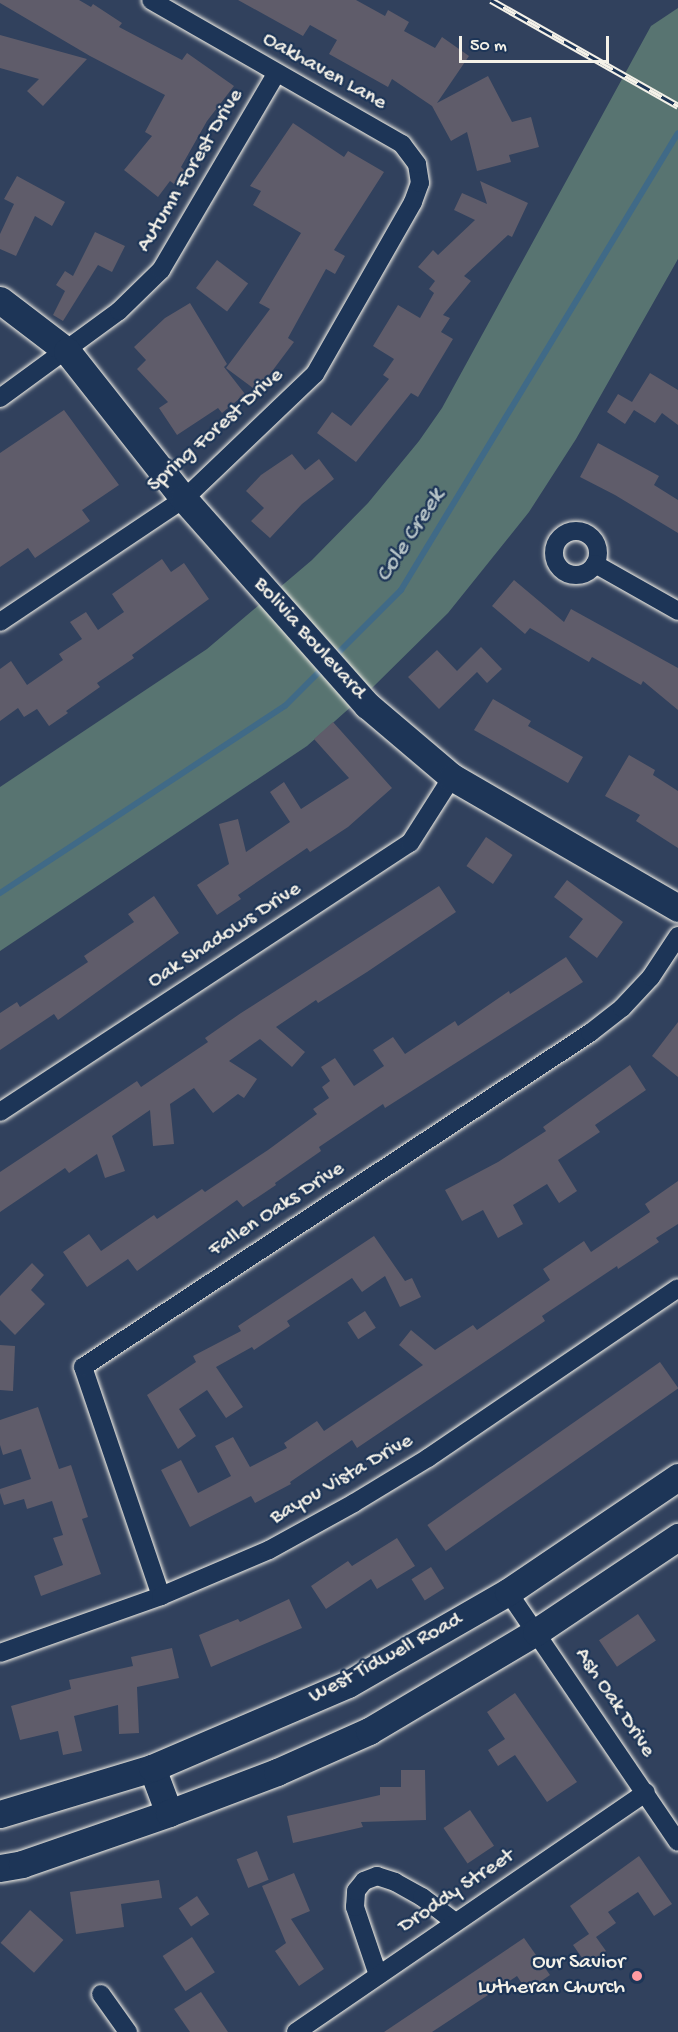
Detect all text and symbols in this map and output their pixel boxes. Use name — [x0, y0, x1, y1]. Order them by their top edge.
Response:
scale bar — [462, 24, 612, 62]
street label: Oakhaven Lane — [257, 27, 391, 117]
text: 50 m — [470, 36, 507, 57]
street label: Autumn Forest Drive — [132, 85, 250, 257]
street label: Spring Forest Drive — [143, 363, 289, 499]
water label: Cole Creek — [370, 484, 452, 588]
street label: Bolivia Boulevard — [247, 572, 371, 706]
street label: Oak Shadows Drive — [143, 877, 307, 995]
street label: Fallen Oaks Drive — [204, 1156, 350, 1264]
street label: Bayou Vista Drive — [266, 1428, 418, 1532]
street label: West Tidwell Road — [305, 1607, 467, 1711]
street label: Ash Oak Drive — [568, 1643, 660, 1763]
street label: Droddy Street — [394, 1844, 520, 1940]
place label: Our Savior Lutheran Church — [478, 1950, 625, 2002]
marker: Our Savior Lutheran Church — [630, 1969, 644, 1983]

